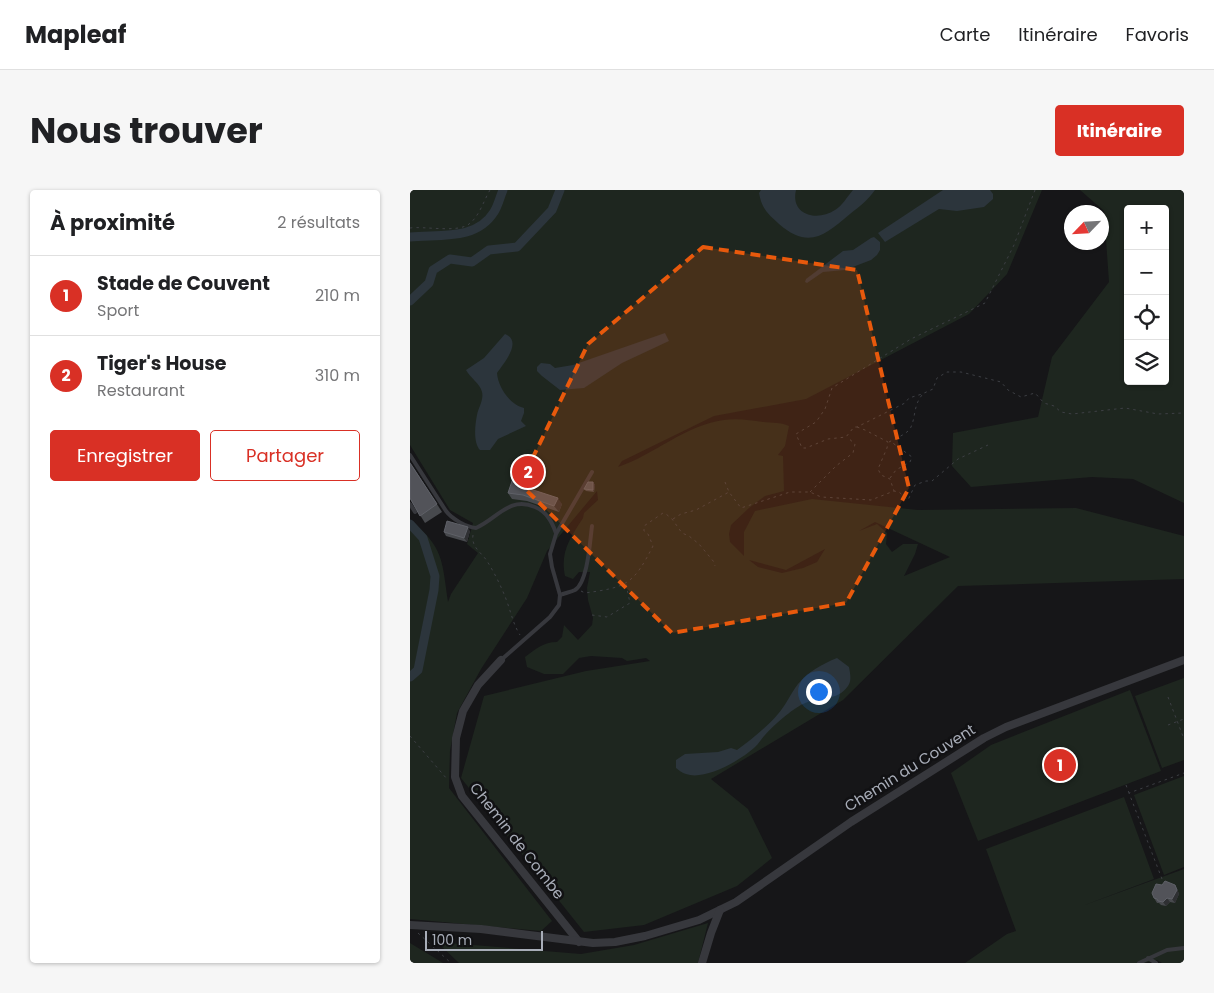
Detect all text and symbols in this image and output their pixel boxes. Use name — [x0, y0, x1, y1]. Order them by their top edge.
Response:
text: Mapleaf — [25, 18, 126, 51]
text: Carte — [940, 22, 990, 47]
text: Itinéraire — [1018, 22, 1098, 47]
text: Favoris — [1126, 22, 1189, 47]
button: Itinéraire — [1055, 105, 1184, 156]
text: Nous trouver — [30, 106, 263, 155]
north arrow — [1064, 205, 1109, 250]
map controls — [1124, 205, 1169, 385]
button: + — [1124, 205, 1169, 250]
text: À proximité — [50, 208, 175, 237]
text: 2 résultats — [277, 211, 360, 234]
button: − — [1124, 250, 1169, 295]
text: Stade de Couvent — [97, 270, 270, 297]
text: 1 — [63, 284, 69, 307]
text: 210 m — [315, 284, 360, 307]
button: locate — [1124, 295, 1169, 340]
text: Sport — [97, 299, 139, 322]
button: layers — [1124, 340, 1169, 385]
text: Tiger's House — [97, 350, 227, 377]
text: 2 — [61, 364, 71, 387]
text: 310 m — [315, 364, 360, 387]
text: Restaurant — [97, 379, 185, 402]
button: Enregistrer — [50, 430, 200, 481]
button: Partager — [210, 430, 360, 481]
pin: 2 — [512, 453, 544, 491]
your location — [806, 679, 832, 705]
street label: Chemin du Couvent — [840, 719, 979, 816]
pin: 1 — [1044, 746, 1076, 784]
street label: Chemin de Combe — [465, 778, 570, 903]
scale bar — [425, 928, 542, 951]
text: 100 m — [432, 930, 472, 950]

